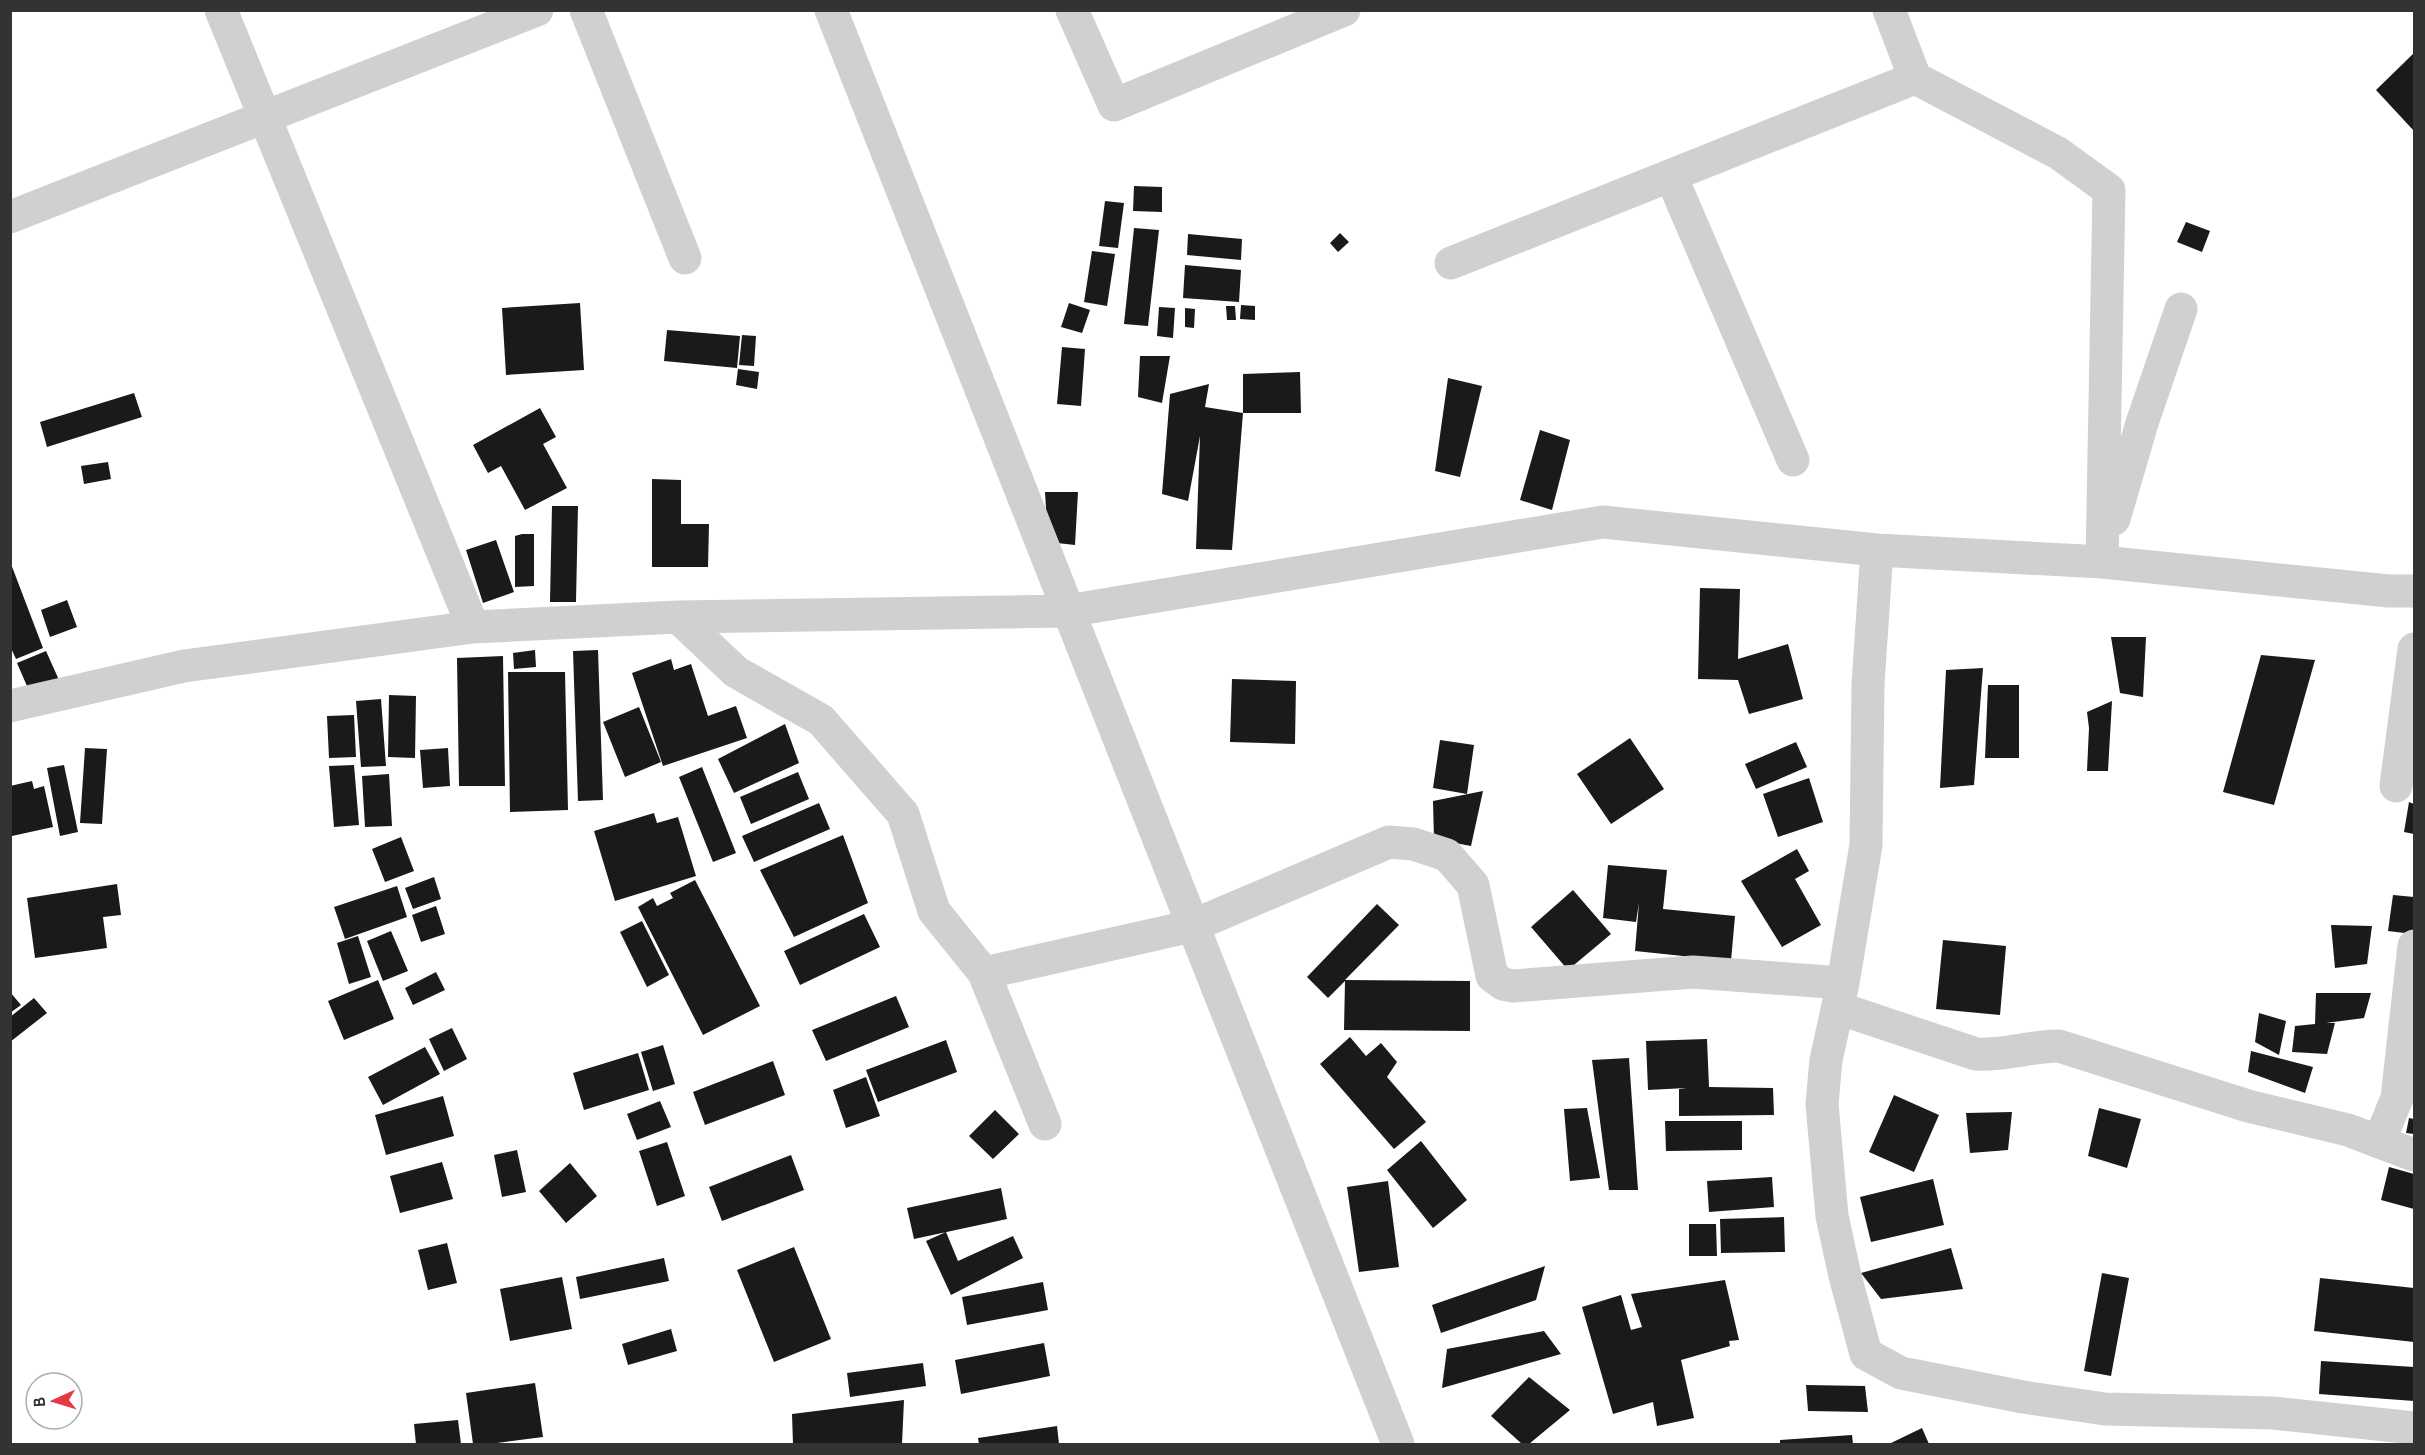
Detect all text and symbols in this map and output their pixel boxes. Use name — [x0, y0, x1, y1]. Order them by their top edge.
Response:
north arrow — [24, 1371, 84, 1431]
text: B — [30, 1396, 49, 1408]

